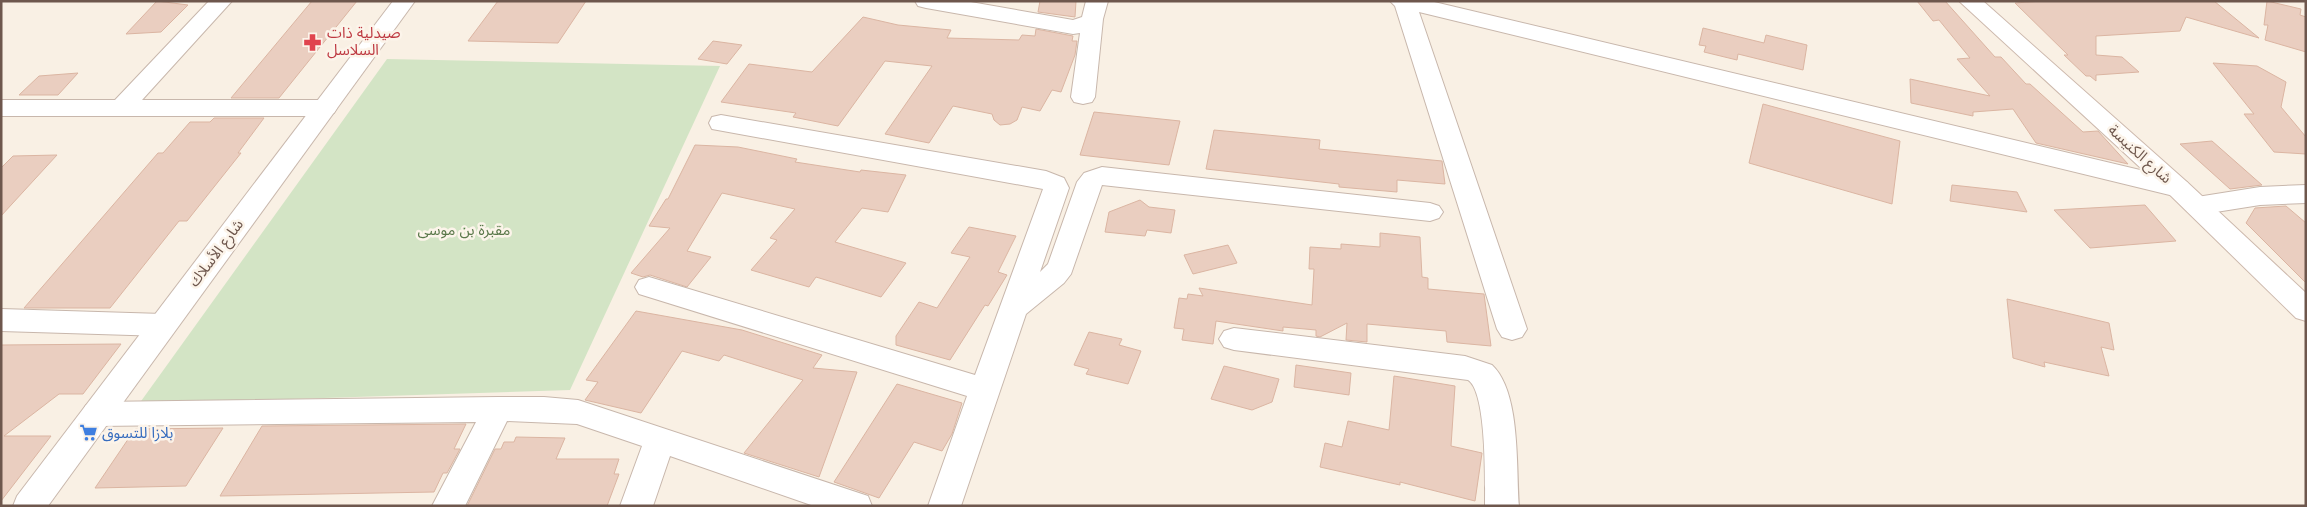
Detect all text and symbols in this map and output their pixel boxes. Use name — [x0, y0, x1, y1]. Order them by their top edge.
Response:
place label: صيدلية ذات السلاسل — [327, 23, 401, 59]
pharmacy icon: صيدلية ذات السلاسل — [303, 32, 323, 52]
street label: شارع الكنيسة — [2103, 120, 2176, 190]
street label: شارع الأسلاك — [184, 215, 250, 292]
park label: مقبرة بن موسى — [418, 220, 510, 239]
supermarket icon: بلازا للتسوق — [78, 423, 98, 443]
place label: بلازا للتسوق — [102, 423, 173, 442]

